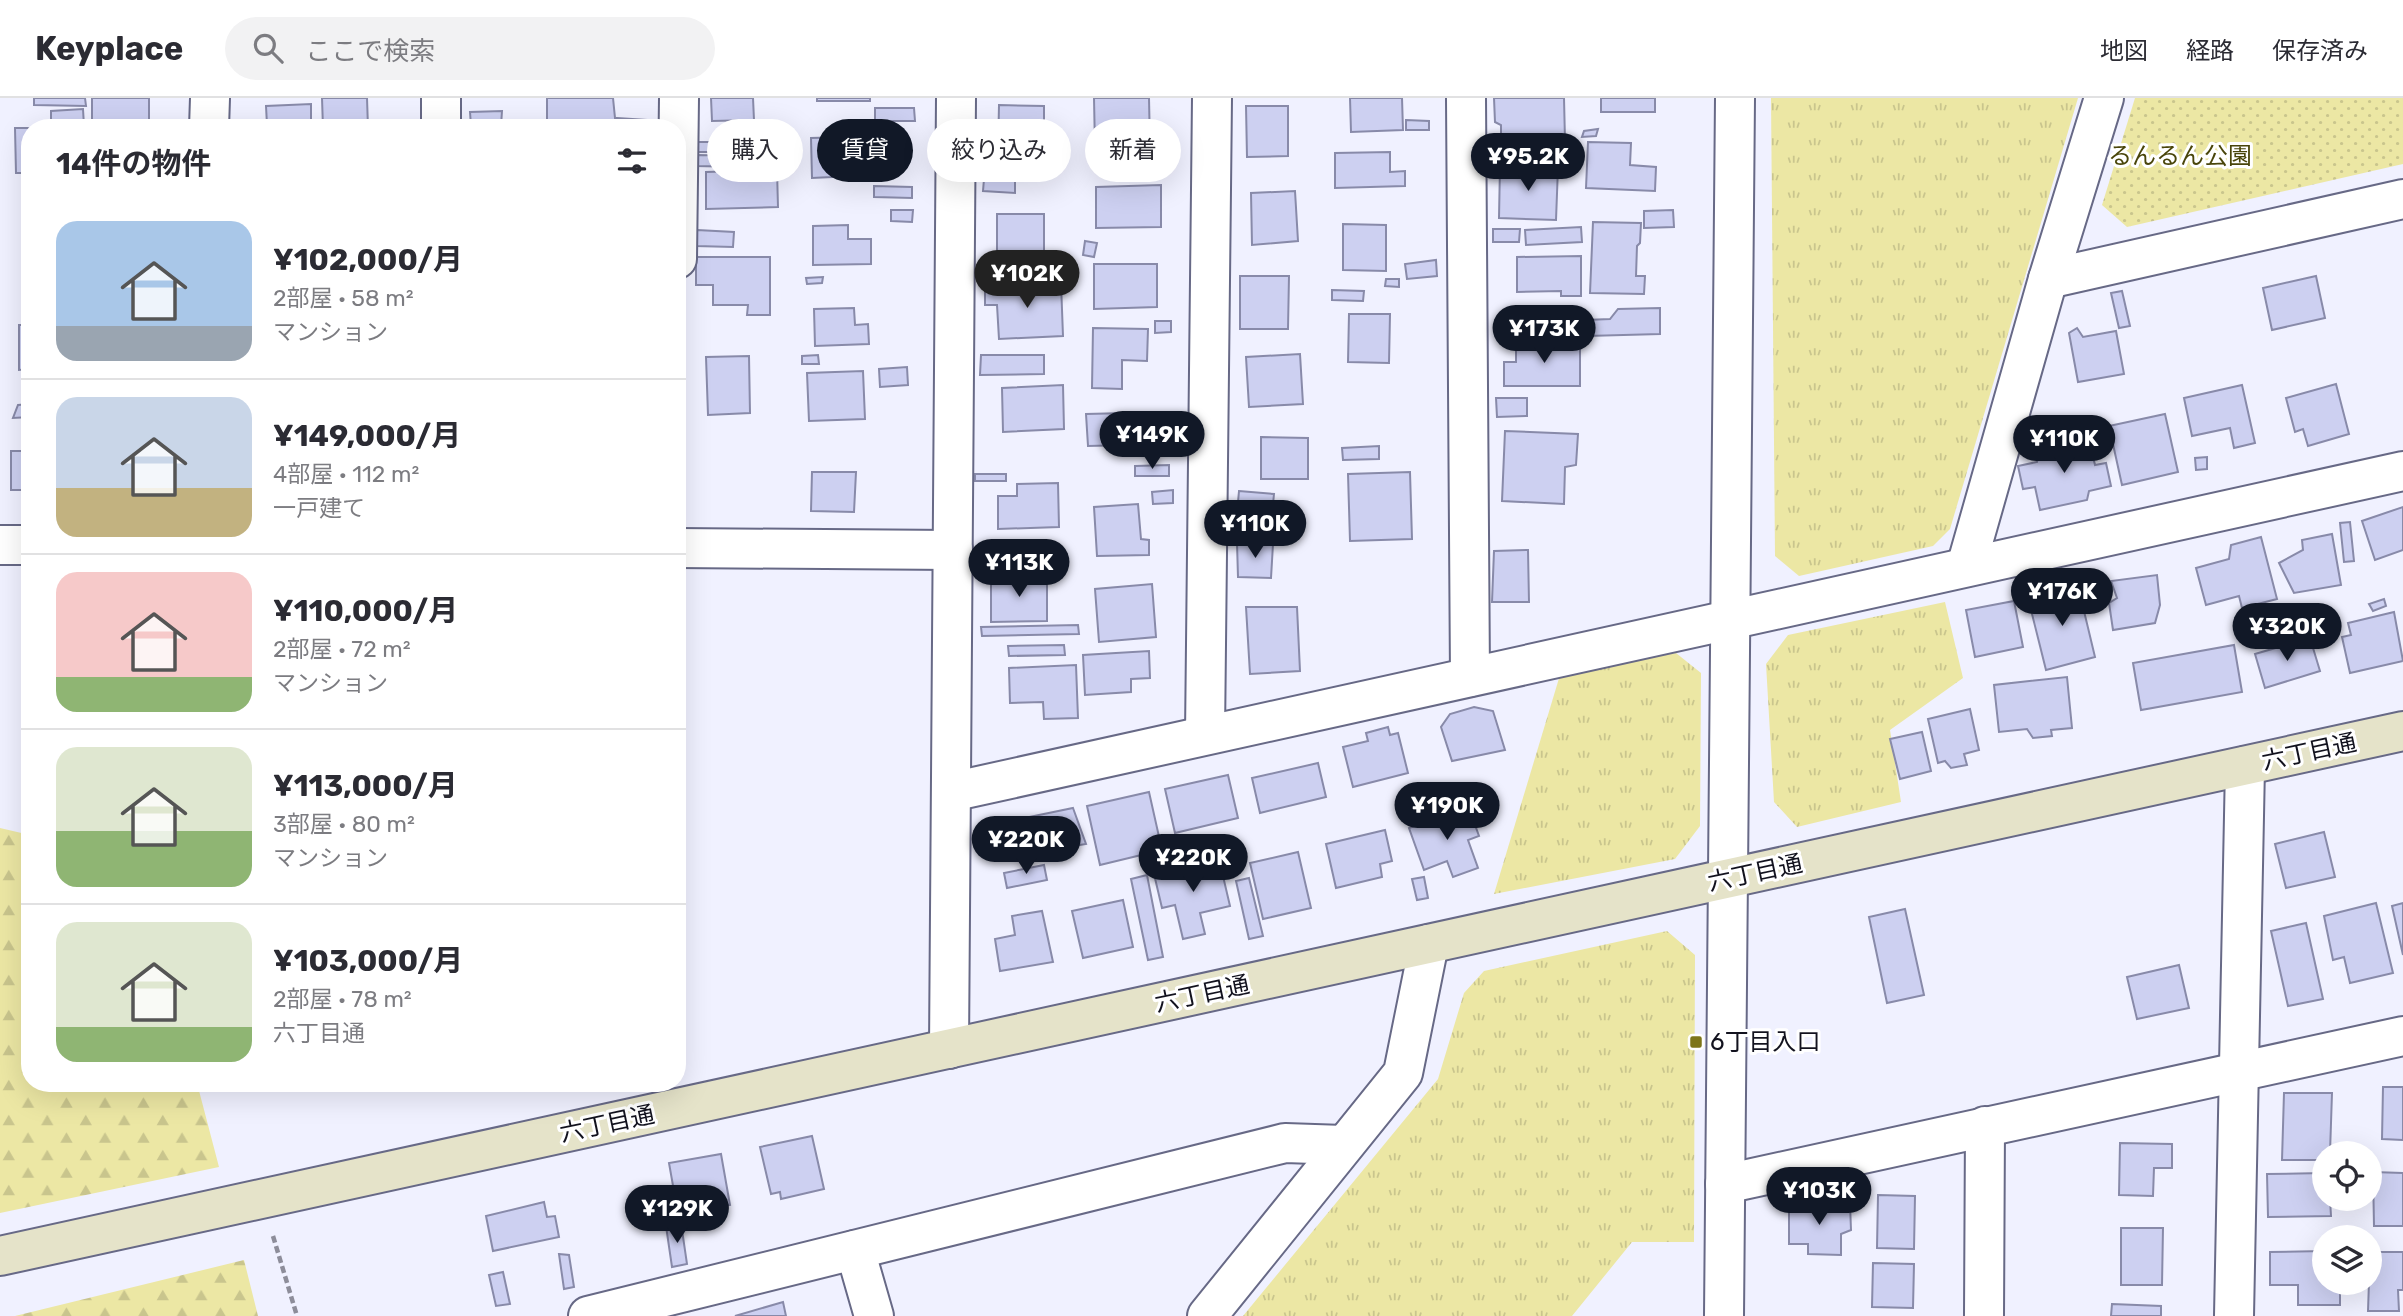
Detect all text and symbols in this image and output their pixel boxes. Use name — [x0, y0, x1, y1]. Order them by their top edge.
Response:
search box — [225, 17, 715, 80]
text: Keyplace — [35, 29, 183, 68]
icon: search — [249, 29, 287, 67]
text: ここで検索 — [305, 36, 435, 67]
text: 地図 — [2100, 37, 2148, 65]
text: 経路 — [2186, 37, 2234, 65]
text: 保存済み — [2272, 37, 2368, 65]
chip: 購入 — [707, 119, 803, 182]
chip: 賃貸 — [817, 119, 913, 182]
chip: 絞り込み — [927, 119, 1071, 182]
chip: 新着 — [1085, 119, 1181, 182]
pin: ¥95.2K — [1471, 134, 1585, 193]
icon: filters — [613, 142, 651, 180]
text: ¥95.2K — [1487, 142, 1569, 170]
park label: るんるん公園 — [2108, 142, 2252, 170]
text: 14件の物件 — [56, 146, 211, 182]
text: ¥102,000/月 — [273, 242, 463, 278]
icon: home — [112, 249, 196, 333]
pin: ¥102K — [978, 250, 1076, 310]
text: ¥102K — [990, 259, 1064, 287]
text: 2部屋 · 58 m² — [273, 284, 414, 312]
pin: ¥173K — [1495, 306, 1593, 365]
text: ¥173K — [1509, 314, 1579, 342]
text: マンション — [273, 318, 388, 346]
pin: ¥149K — [1103, 412, 1201, 471]
pin: ¥110K — [2015, 416, 2113, 475]
text: ¥149,000/月 — [273, 418, 461, 454]
text: ¥149K — [1116, 420, 1188, 448]
text: ¥110K — [2029, 424, 2099, 452]
icon: home — [112, 425, 196, 509]
text: 4部屋 · 112 m² — [273, 460, 419, 488]
text: 一戸建て — [273, 494, 365, 522]
pin: ¥110K — [1206, 500, 1304, 560]
text: ¥110K — [1220, 509, 1290, 537]
pin: ¥113K — [970, 540, 1068, 599]
text: ¥113K — [984, 548, 1054, 576]
pin: ¥176K — [2013, 568, 2111, 628]
text: ¥176K — [2027, 577, 2097, 605]
text: ¥110,000/月 — [273, 593, 458, 629]
icon: home — [112, 600, 196, 684]
pin: ¥320K — [2238, 603, 2336, 663]
text: ¥320K — [2249, 612, 2325, 640]
text: 2部屋 · 72 m² — [273, 635, 411, 663]
text: マンション — [273, 669, 388, 697]
street label: 六丁目通 — [2259, 728, 2359, 776]
text: ¥113,000/月 — [273, 768, 458, 804]
icon: home — [112, 775, 196, 859]
pin: ¥190K — [1398, 782, 1496, 842]
text: ¥190K — [1411, 791, 1483, 819]
text: 3部屋 · 80 m² — [273, 810, 415, 838]
pin: ¥220K — [977, 816, 1075, 876]
text: ¥220K — [988, 825, 1064, 853]
pin: ¥220K — [1144, 834, 1242, 894]
text: ¥220K — [1155, 843, 1231, 871]
text: マンション — [273, 844, 388, 872]
street label: 六丁目通 — [1705, 849, 1805, 897]
text: ¥103,000/月 — [273, 943, 463, 979]
icon: home — [112, 950, 196, 1034]
street label: 六丁目通 — [1152, 970, 1252, 1018]
text: 2部屋 · 78 m² — [273, 985, 412, 1013]
text: 六丁目通 — [273, 1019, 365, 1047]
place label: 6丁目入口 — [1710, 1028, 1820, 1056]
marker: 6丁目入口 — [1688, 1034, 1704, 1050]
street label: 六丁目通 — [557, 1100, 657, 1148]
map controls — [2312, 1141, 2382, 1295]
button: locate — [2312, 1141, 2382, 1211]
pin: ¥103K — [1770, 1168, 1868, 1227]
text: ¥103K — [1782, 1176, 1856, 1204]
pin: ¥129K — [628, 1186, 726, 1245]
text: ¥129K — [641, 1194, 713, 1222]
button: layers — [2312, 1225, 2382, 1295]

